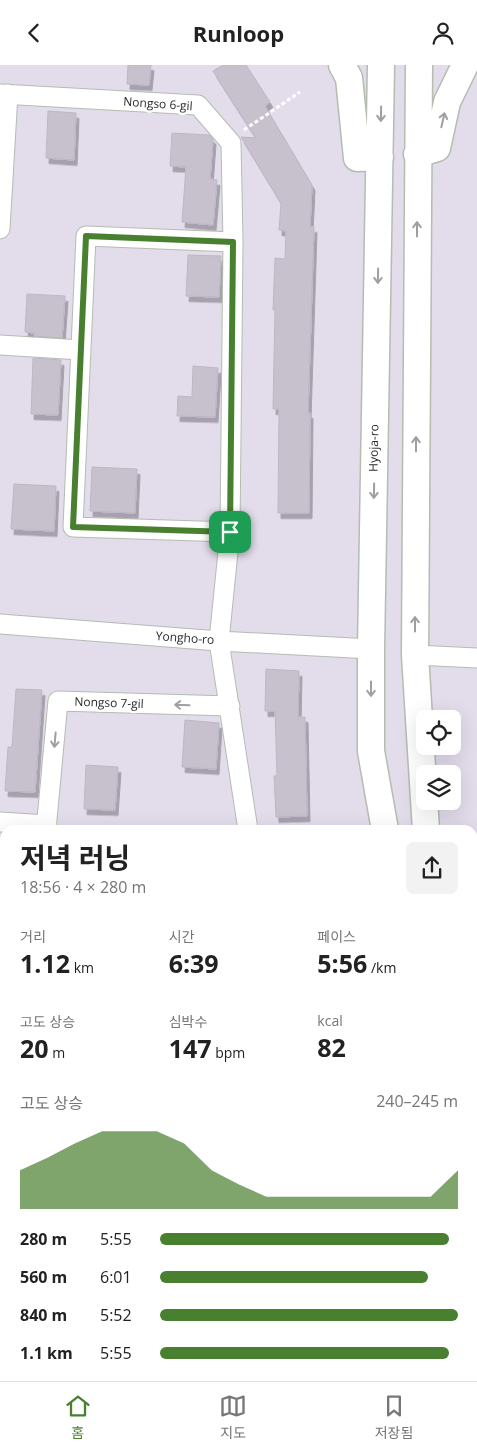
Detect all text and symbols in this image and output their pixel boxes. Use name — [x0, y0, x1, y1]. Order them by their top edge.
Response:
text: Runloop — [193, 18, 284, 48]
icon: back — [20, 19, 48, 47]
icon: person — [429, 19, 457, 47]
street label: Nongso 6-gil — [123, 93, 193, 114]
one-way arrow — [376, 105, 386, 121]
one-way arrow — [439, 112, 448, 128]
one-way arrow — [412, 221, 422, 238]
one-way arrow — [373, 268, 383, 284]
street label: Hyoja-ro — [365, 424, 382, 472]
one-way arrow — [411, 436, 421, 452]
one-way arrow — [369, 483, 378, 499]
pin — [209, 511, 251, 553]
icon: arrive — [216, 518, 244, 546]
one-way arrow — [410, 616, 420, 632]
street label: Yongho-ro — [155, 627, 215, 648]
one-way arrow — [366, 680, 376, 696]
street label: Nongso 7-gil — [74, 693, 144, 712]
one-way arrow — [174, 700, 190, 709]
map controls — [416, 710, 461, 810]
button: locate — [416, 710, 461, 755]
one-way arrow — [50, 731, 59, 747]
button: layers — [416, 765, 461, 810]
text: 저녁 러닝 — [20, 838, 130, 876]
button: share — [406, 842, 458, 894]
text: 18:56 · 4 × 280 m — [20, 876, 146, 898]
text: 거리 — [20, 927, 46, 946]
text: 시간 — [169, 927, 194, 946]
text: 페이스 — [317, 927, 356, 946]
text: 1.12 — [20, 946, 70, 980]
text: 6:39 — [169, 946, 219, 980]
text: 5:56 — [317, 946, 367, 980]
text: km — [70, 958, 94, 977]
text: /km — [367, 958, 396, 977]
text: kcal — [317, 1011, 343, 1030]
text: 고도 상승 — [20, 1012, 75, 1031]
text: 심박수 — [169, 1012, 207, 1031]
text: 82 — [317, 1030, 346, 1064]
text: 20 — [20, 1031, 49, 1065]
text: 147 — [169, 1031, 212, 1065]
text: m — [49, 1043, 65, 1062]
text: bpm — [212, 1043, 245, 1062]
text: 240–245 m — [376, 1090, 458, 1112]
text: 고도 상승 — [20, 1092, 83, 1114]
text: 280 m — [20, 1228, 67, 1250]
text: 5:55 — [100, 1228, 132, 1250]
text: 560 m — [20, 1266, 67, 1288]
text: 6:01 — [100, 1266, 132, 1288]
text: 840 m — [20, 1304, 67, 1326]
text: 5:52 — [100, 1304, 132, 1326]
text: 1.1 km — [20, 1342, 73, 1364]
text: 5:55 — [100, 1342, 132, 1364]
tab: 홈 — [64, 1392, 92, 1442]
tab: 지도 — [219, 1392, 247, 1442]
tab: 저장됨 — [375, 1392, 413, 1442]

